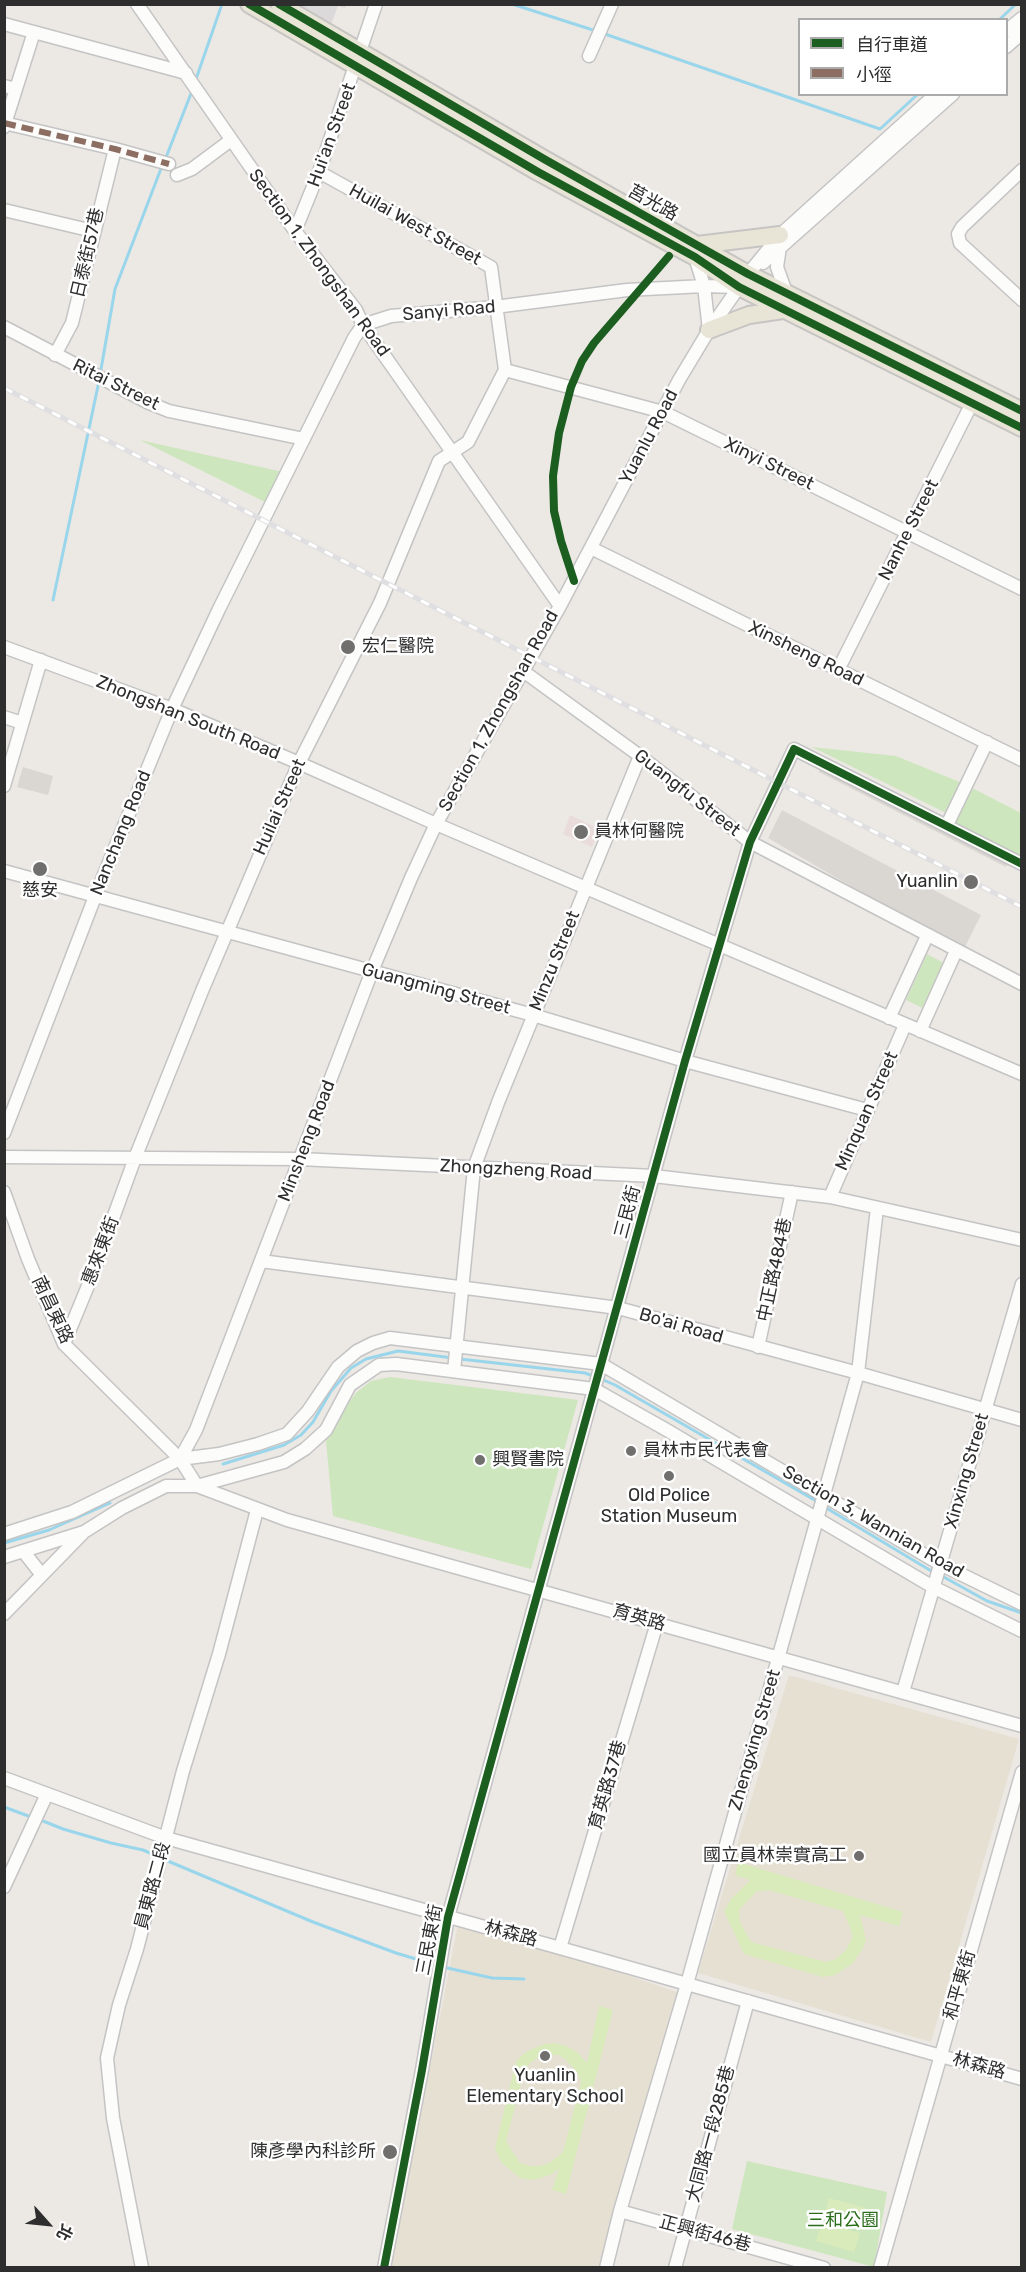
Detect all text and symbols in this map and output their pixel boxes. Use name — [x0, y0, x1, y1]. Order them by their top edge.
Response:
legend — [798, 18, 1008, 96]
text: 自行車道 — [856, 34, 928, 56]
text: 小徑 — [856, 64, 892, 86]
street label: Hui'an Street — [303, 80, 361, 190]
street label: Section 1, Zhongshan Road — [244, 165, 394, 361]
street label: Huilai West Street — [345, 180, 485, 270]
street label: 莒光路 — [624, 180, 682, 226]
street label: 日泰街57巷 — [67, 206, 109, 300]
street label: Sanyi Road — [402, 296, 496, 326]
street label: Ritai Street — [69, 355, 163, 415]
street label: Yuanlu Road — [615, 386, 683, 488]
street label: Xinyi Street — [721, 433, 817, 495]
street label: Nanhe Street — [874, 476, 944, 584]
street label: Section 1, Zhongshan Road — [435, 607, 563, 815]
street label: Xinsheng Road — [745, 617, 867, 691]
place label: 宏仁醫院 — [362, 636, 434, 658]
marker: 宏仁醫院 — [339, 638, 357, 656]
street label: Zhongshan South Road — [93, 671, 283, 765]
street label: Guangfu Street — [630, 745, 744, 841]
street label: Huilai Street — [249, 755, 311, 859]
street label: Nanchang Road — [86, 767, 156, 899]
place label: 員林何醫院 — [594, 821, 684, 843]
marker: 員林何醫院 — [572, 823, 590, 841]
marker: 慈安 — [31, 860, 49, 878]
place label: Yuanlin — [896, 871, 958, 893]
marker: Yuanlin — [962, 873, 980, 891]
place label: 慈安 — [22, 880, 58, 902]
street label: Minzu Street — [525, 908, 585, 1014]
street label: Guangming Street — [359, 959, 513, 1019]
street label: Minquan Street — [831, 1048, 903, 1174]
street label: Minsheng Road — [274, 1077, 340, 1205]
street label: Zhongzheng Road — [439, 1155, 593, 1185]
street label: 三民街 — [611, 1183, 645, 1241]
street label: 惠來東街 — [78, 1214, 124, 1288]
street label: 中正路484巷 — [753, 1216, 797, 1324]
street label: 南昌東路 — [27, 1273, 77, 1347]
street label: Bo'ai Road — [636, 1304, 726, 1348]
street label: Xinxing Street — [940, 1411, 994, 1531]
place label: 員林市民代表會 — [643, 1440, 769, 1462]
marker: 員林市民代表會 — [624, 1444, 638, 1458]
place label: 興賢書院 — [492, 1449, 564, 1471]
marker: 興賢書院 — [473, 1453, 487, 1467]
street label: Section 3, Wannian Road — [778, 1461, 968, 1583]
marker: Old Police Station Museum — [662, 1469, 676, 1483]
place label: Old Police Station Museum — [601, 1485, 737, 1528]
street label: 育英路 — [610, 1600, 668, 1636]
street label: Zhengxing Street — [725, 1667, 785, 1813]
street label: 育英路37巷 — [585, 1738, 631, 1832]
street label: 員東路二段 — [131, 1840, 175, 1932]
place label: 國立員林崇實高工 — [703, 1845, 847, 1867]
marker: 國立員林崇實高工 — [852, 1849, 866, 1863]
street label: 三民東街 — [413, 1903, 447, 1977]
street label: 林森路 — [482, 1917, 540, 1951]
street label: 和平東街 — [940, 1947, 980, 2023]
street label: 林森路 — [950, 2048, 1008, 2084]
marker: Yuanlin Elementary School — [538, 2049, 552, 2063]
street label: 大同路一段285巷 — [682, 2063, 740, 2205]
place label: Yuanlin Elementary School — [466, 2065, 624, 2108]
place label: 陳彥學內科診所 — [250, 2141, 376, 2163]
marker: 陳彥學內科診所 — [381, 2143, 399, 2161]
north arrow — [18, 2194, 78, 2254]
park label: 三和公園 — [807, 2210, 879, 2232]
street label: 正興街46巷 — [657, 2211, 753, 2257]
text: 北 — [52, 2221, 77, 2244]

